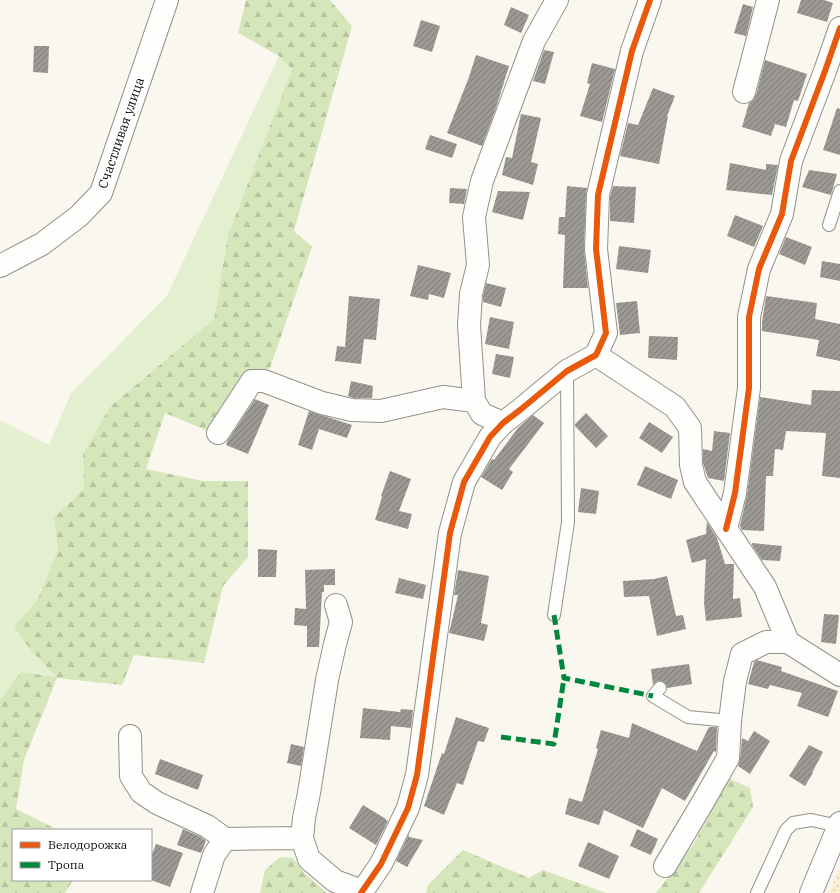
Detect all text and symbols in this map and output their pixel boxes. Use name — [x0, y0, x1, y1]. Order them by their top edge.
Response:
street label: Счастливая улица — [94, 75, 148, 191]
legend — [12, 829, 152, 881]
text: Велодорожка — [48, 837, 128, 852]
text: Тропа — [48, 857, 85, 872]

